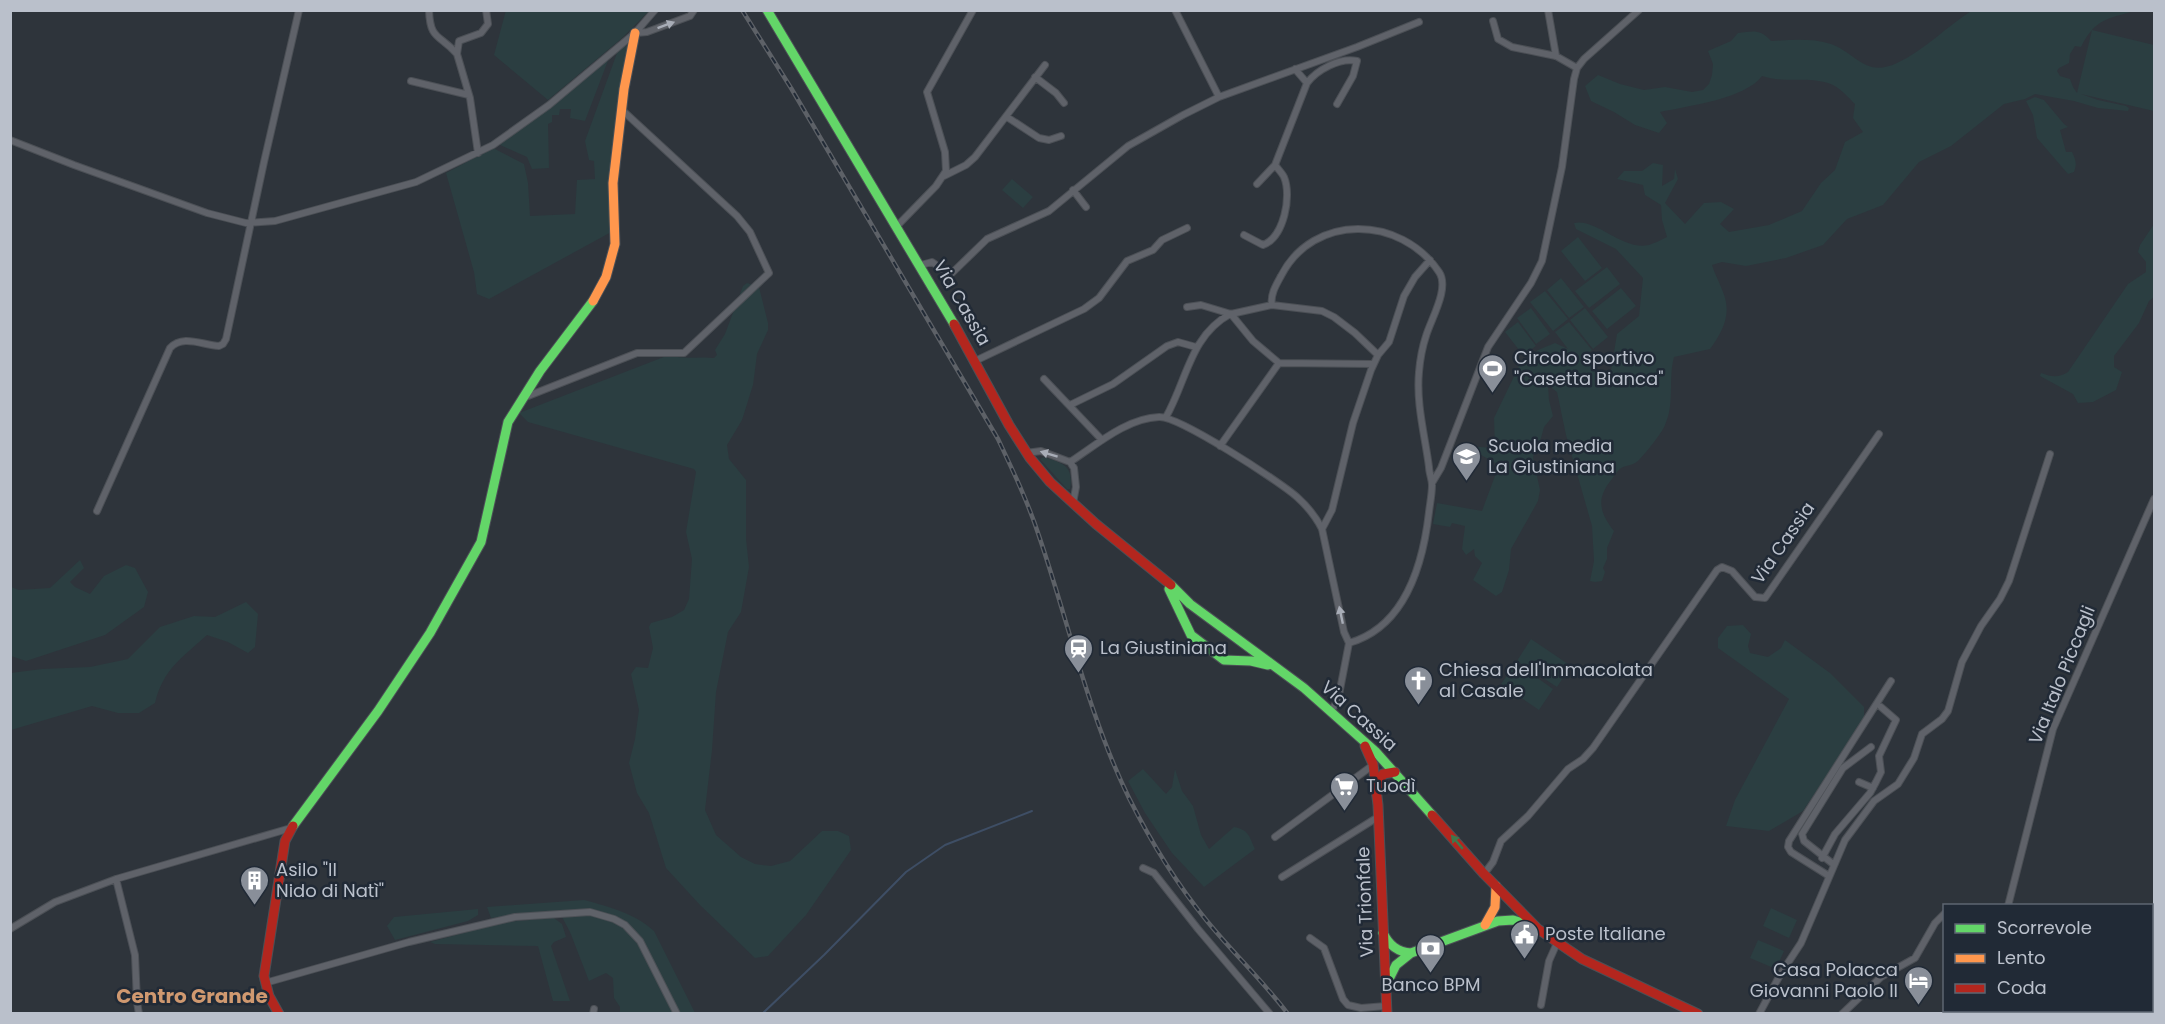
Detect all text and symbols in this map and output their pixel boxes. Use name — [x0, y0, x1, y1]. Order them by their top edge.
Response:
one-way arrow — [658, 19, 676, 29]
street label: Via Cassia — [928, 255, 997, 350]
place label: Circolo sportivo "Casetta Bianca" — [1514, 345, 1663, 391]
sports icon: Circolo sportivo "Casetta Bianca" — [1477, 352, 1509, 394]
place label: Scuola media La Giustiniana — [1488, 433, 1615, 479]
school or university icon: Scuola media La Giustiniana — [1451, 440, 1483, 482]
one-way arrow — [1040, 449, 1058, 458]
street label: Via Cassia — [1745, 497, 1820, 589]
street label: Via Italo Piccagli — [2022, 602, 2101, 748]
one-way arrow — [1335, 606, 1345, 624]
station icon: La Giustiniana — [1063, 632, 1095, 674]
place label: La Giustiniana — [1100, 635, 1227, 660]
place label: Chiesa dell'Immacolata al Casale — [1439, 657, 1653, 703]
church icon: Chiesa dell'Immacolata al Casale — [1402, 664, 1434, 706]
street label: Via Cassia — [1316, 675, 1403, 757]
supermarket icon: Tuodì — [1329, 770, 1361, 812]
place label: Tuodì — [1366, 773, 1415, 798]
one-way arrow — [1451, 835, 1464, 850]
street label: Via Trionfale — [1350, 846, 1379, 958]
place label: Asilo "Il Nido di Natì" — [276, 857, 384, 903]
building icon: Asilo "Il Nido di Natì" — [239, 864, 271, 906]
legend — [1943, 904, 2153, 1012]
text: Scorrevole — [1997, 915, 2092, 940]
public building icon: Poste Italiane — [1508, 918, 1540, 960]
place label: Poste Italiane — [1545, 921, 1666, 946]
bank icon: Banco BPM — [1415, 932, 1447, 974]
text: Lento — [1997, 945, 2046, 970]
place label: Casa Polacca Giovanni Paolo II — [1750, 957, 1898, 1003]
hotel icon: Casa Polacca Giovanni Paolo II — [1903, 964, 1935, 1006]
place label: Banco BPM — [1382, 972, 1480, 997]
text: Coda — [1997, 975, 2047, 1000]
district label: Centro Grande — [116, 982, 268, 1010]

